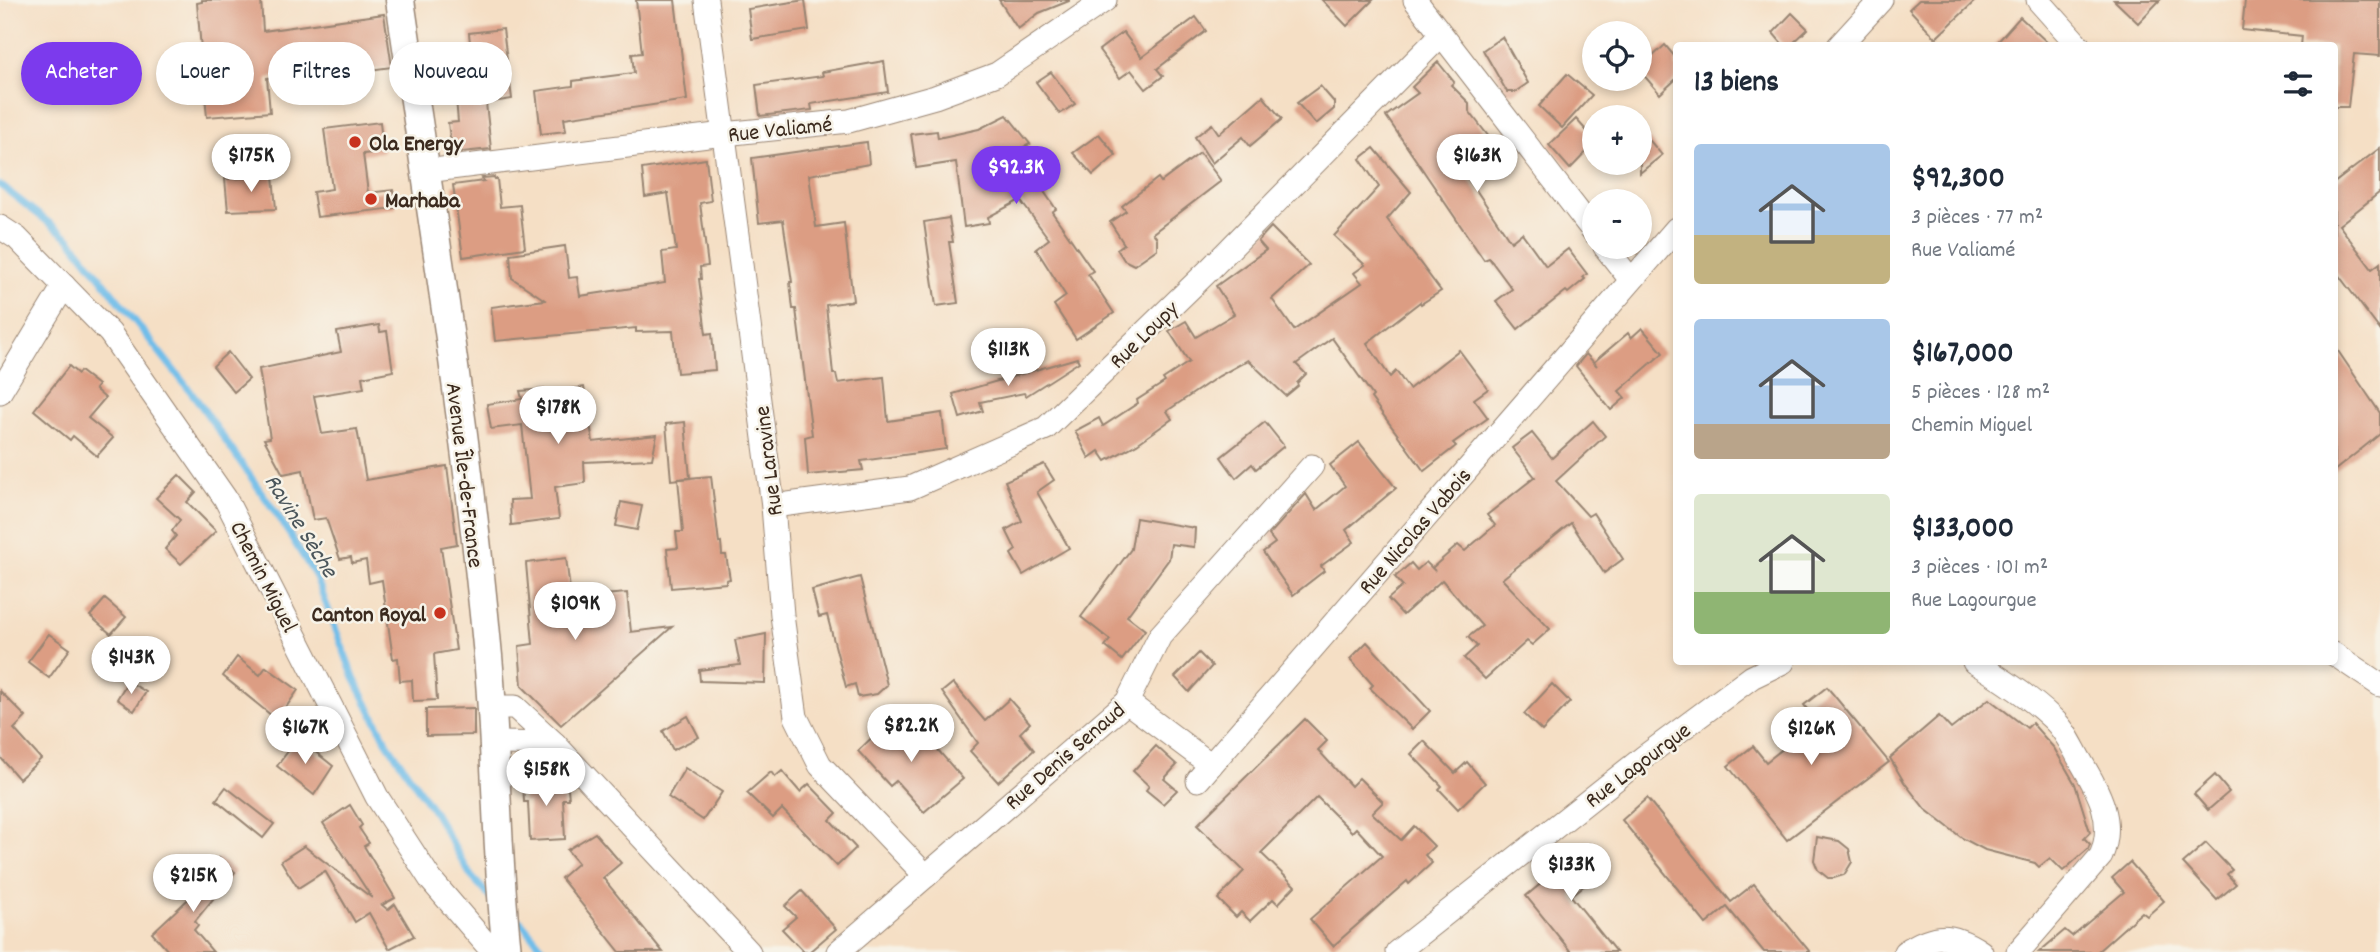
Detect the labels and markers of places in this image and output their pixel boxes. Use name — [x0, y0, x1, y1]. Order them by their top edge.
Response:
place label: Ola Energy — [369, 129, 465, 162]
pin: $175K — [202, 134, 300, 194]
marker: Ola Energy — [347, 134, 363, 150]
pin: $163K — [1428, 134, 1526, 194]
pin: $92.3K — [959, 146, 1073, 206]
place label: Marhaba — [385, 186, 461, 219]
marker: Marhaba — [363, 191, 379, 207]
pin: $113K — [959, 328, 1057, 388]
pin: $178K — [509, 386, 607, 446]
pin: $109K — [526, 582, 624, 642]
place label: Canton Royal — [312, 600, 427, 633]
marker: Canton Royal — [432, 605, 448, 621]
pin: $143K — [82, 636, 180, 696]
pin: $82.2K — [854, 704, 968, 764]
pin: $167K — [256, 706, 354, 766]
pin: $126K — [1762, 708, 1860, 767]
pin: $158K — [497, 748, 595, 808]
pin: $133K — [1522, 844, 1620, 903]
pin: $215K — [144, 855, 242, 914]

